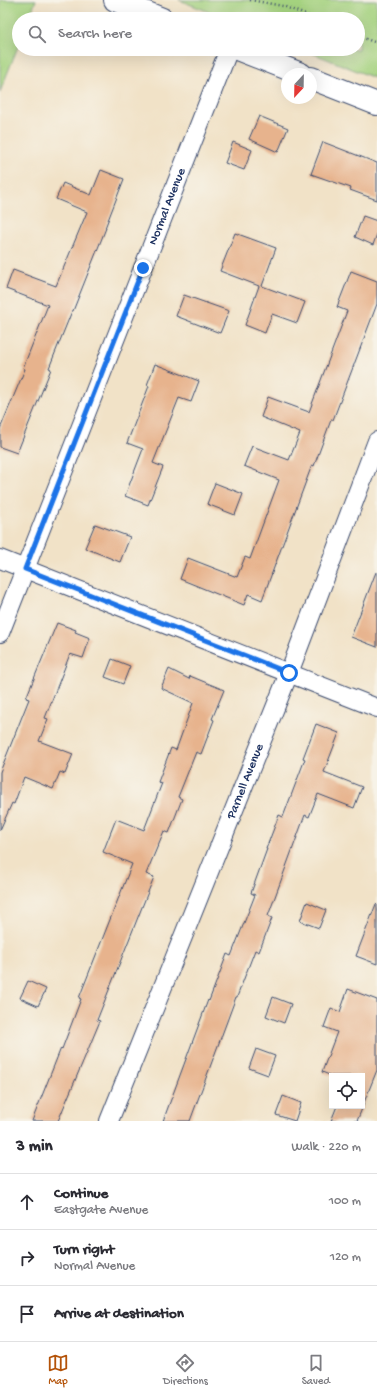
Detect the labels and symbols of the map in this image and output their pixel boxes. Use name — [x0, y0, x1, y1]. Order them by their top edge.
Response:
north arrow — [281, 68, 317, 104]
street label: Normal Avenue — [145, 166, 189, 247]
route end — [134, 259, 152, 277]
route start — [280, 664, 298, 682]
street label: Parnell Avenue — [223, 741, 267, 822]

